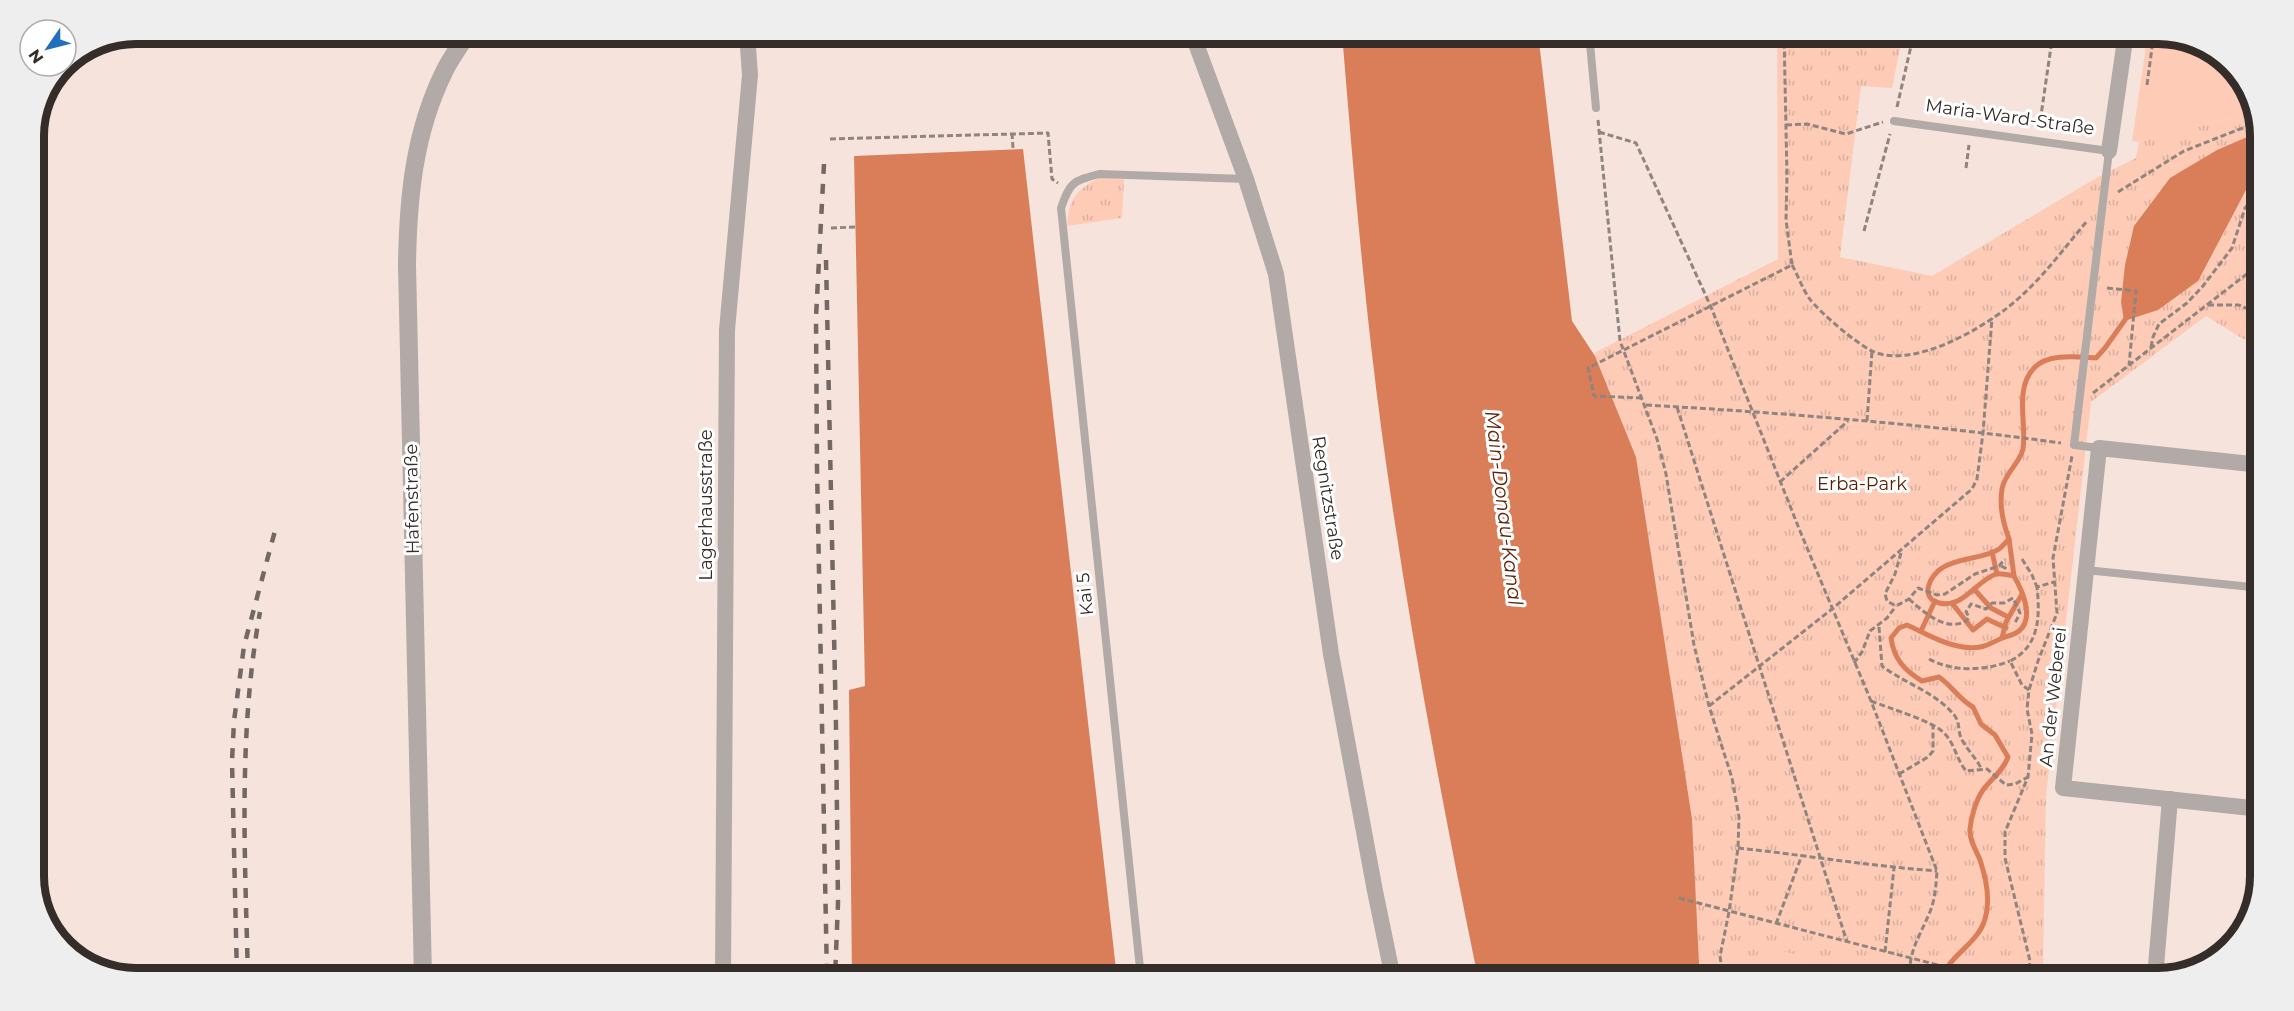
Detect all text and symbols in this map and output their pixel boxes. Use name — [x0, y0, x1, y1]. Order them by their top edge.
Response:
north arrow — [18, 18, 78, 78]
text: N — [25, 46, 48, 67]
street label: Maria-Ward-Straße — [1924, 94, 2096, 140]
water label: Main-Donau-Kanal — [1480, 409, 1528, 607]
street label: Lagerhausstraße — [695, 429, 717, 581]
street label: Regnitzstraße — [1307, 434, 1349, 562]
street label: Hafenstraße — [400, 444, 424, 554]
park label: Erba-Park — [1817, 473, 1907, 495]
street label: Kai 5 — [1072, 572, 1098, 616]
street label: An der Weberei — [2035, 626, 2071, 768]

